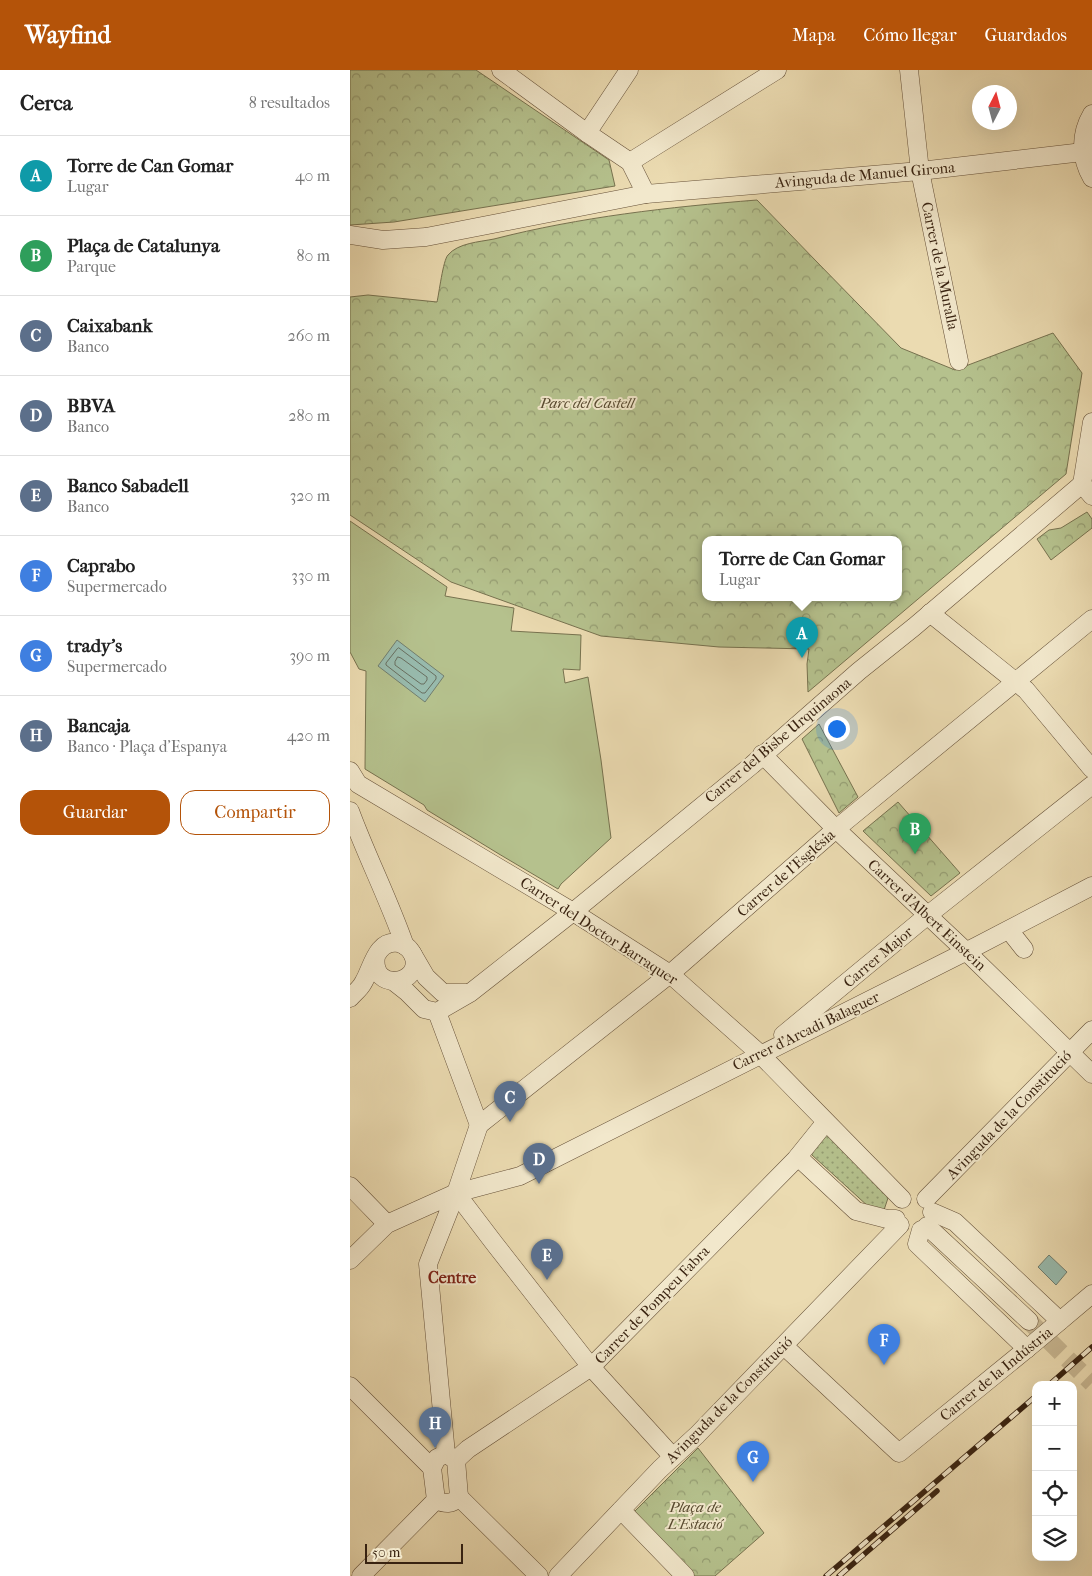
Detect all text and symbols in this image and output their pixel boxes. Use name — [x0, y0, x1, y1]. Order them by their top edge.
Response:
text: Wayfind — [25, 21, 111, 49]
text: Mapa — [792, 25, 835, 46]
text: Cómo llegar — [863, 25, 957, 46]
text: Guardados — [985, 25, 1067, 46]
north arrow — [972, 85, 1017, 130]
text: Cerca — [20, 91, 72, 115]
text: 8 resultados — [249, 93, 330, 112]
text: Torre de Can Gomar — [67, 155, 233, 177]
street label: Avinguda de Manuel Girona — [773, 158, 957, 192]
text: A — [31, 166, 41, 185]
text: 40 m — [295, 166, 330, 185]
text: Lugar — [67, 177, 108, 196]
street label: Carrer de la Muralla — [918, 200, 963, 333]
text: Plaça de Catalunya — [67, 235, 220, 257]
text: B — [31, 246, 41, 265]
text: 80 m — [296, 246, 330, 265]
text: Parque — [67, 257, 116, 276]
text: Caixabank — [67, 315, 152, 337]
text: C — [31, 326, 41, 345]
text: 260 m — [288, 326, 330, 345]
text: Banco — [67, 337, 109, 356]
park label: Parc del Castell — [539, 394, 636, 412]
text: BBVA — [67, 395, 115, 417]
text: D — [30, 406, 42, 425]
text: 280 m — [288, 406, 330, 425]
text: Banco — [67, 417, 109, 436]
text: Banco Sabadell — [67, 475, 189, 497]
text: E — [31, 486, 41, 505]
text: 320 m — [290, 486, 330, 505]
text: Banco — [67, 497, 109, 516]
popup — [702, 536, 902, 601]
text: Torre de Can Gomar — [719, 548, 885, 570]
text: Caprabo — [67, 555, 135, 577]
text: F — [32, 566, 40, 585]
text: 330 m — [291, 566, 330, 585]
text: Lugar — [719, 570, 760, 589]
text: Supermercado — [67, 577, 167, 596]
pin: A — [786, 617, 818, 658]
text: trady’s — [67, 635, 122, 657]
text: G — [30, 646, 42, 665]
text: 390 m — [289, 646, 330, 665]
text: Supermercado — [67, 657, 167, 676]
street label: Carrer del Bisbe Urquinaona — [701, 673, 856, 806]
text: Bancaja — [67, 715, 130, 737]
your location — [824, 716, 850, 742]
text: H — [30, 726, 42, 745]
text: 420 m — [287, 726, 330, 745]
text: Banco · Plaça d'Espanya — [67, 737, 227, 756]
button: Guardar — [20, 790, 170, 835]
button: Compartir — [180, 790, 330, 835]
pin: B — [899, 813, 931, 854]
street label: Carrer de l'Església — [733, 825, 839, 920]
street label: Carrer d'Albert Einstein — [864, 855, 990, 975]
street label: Carrer del Doctor Barraquer — [517, 873, 682, 989]
street label: Carrer Major — [840, 922, 917, 991]
street label: Carrer d'Arcadi Balaguer — [730, 987, 883, 1074]
street label: Avinguda de la Constitució — [942, 1047, 1076, 1184]
pin: C — [494, 1081, 526, 1122]
pin: D — [523, 1143, 555, 1184]
pin: E — [531, 1239, 563, 1280]
street label: Carrer de Pompeu Fabra — [591, 1241, 714, 1368]
district label: Centre — [428, 1268, 476, 1287]
street label: Carrer de la Indústria — [936, 1322, 1057, 1425]
pin: F — [868, 1324, 900, 1365]
street label: Avinguda de la Constitució — [661, 1333, 796, 1468]
map controls — [1032, 1381, 1077, 1561]
button: + — [1032, 1381, 1077, 1426]
pin: H — [419, 1407, 451, 1448]
button: − — [1032, 1426, 1077, 1471]
pin: G — [737, 1441, 769, 1482]
button: locate — [1032, 1471, 1077, 1516]
park label: Plaça de L'Estació — [666, 1498, 724, 1533]
button: layers — [1032, 1516, 1077, 1561]
scale bar — [365, 1541, 462, 1564]
text: 50 m — [372, 1544, 400, 1561]

